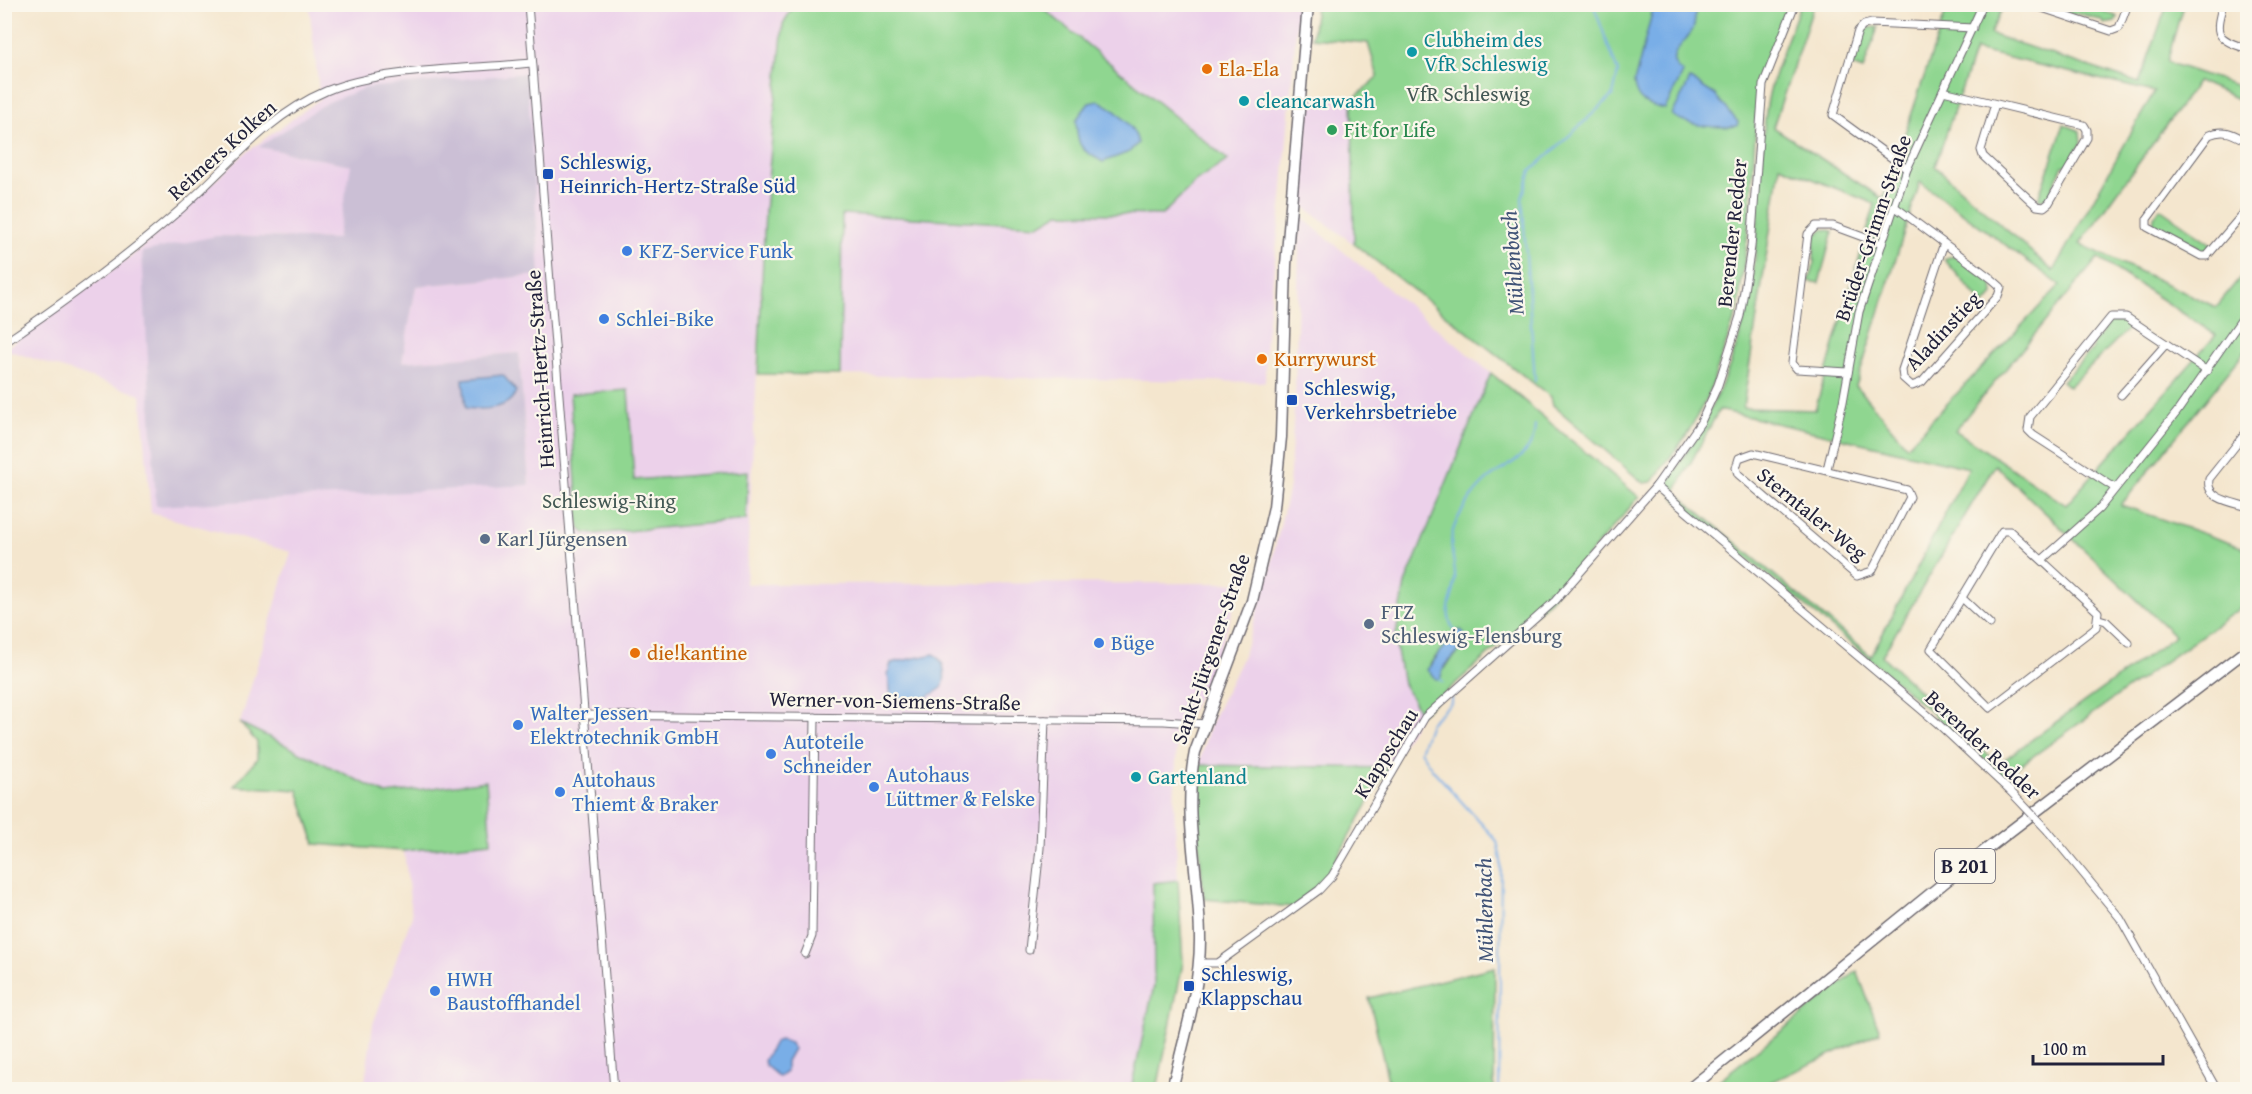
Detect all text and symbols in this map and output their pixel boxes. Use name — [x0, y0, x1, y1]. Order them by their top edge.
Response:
place label: Clubheim des VfR Schleswig — [1424, 24, 1548, 79]
marker: Clubheim des VfR Schleswig — [1405, 45, 1419, 59]
place label: Ela-Ela — [1219, 53, 1279, 84]
marker: Ela-Ela — [1200, 62, 1214, 76]
park label: VfR Schleswig — [1406, 78, 1530, 109]
place label: cleancarwash — [1256, 85, 1375, 116]
street label: Reimers Kolken — [160, 92, 283, 207]
marker: cleancarwash — [1237, 94, 1251, 108]
place label: Fit for Life — [1344, 114, 1436, 145]
marker: Fit for Life — [1325, 123, 1339, 137]
street label: Brüder-Grimm-Straße — [1826, 130, 1919, 325]
place label: Schleswig, Heinrich-Hertz-Straße Süd — [560, 146, 797, 201]
street label: Berender Redder — [1708, 157, 1755, 309]
marker: Schleswig, Heinrich-Hertz-Straße Süd — [541, 167, 555, 181]
water label: Mühlenbach — [1492, 210, 1532, 316]
place label: KFZ-Service Funk — [639, 235, 793, 266]
marker: KFZ-Service Funk — [620, 244, 634, 258]
street label: Heinrich-Hertz-Straße — [517, 269, 562, 469]
street label: Aladinstieg — [1897, 283, 1988, 378]
place label: Schlei-Bike — [616, 303, 714, 334]
marker: Schlei-Bike — [597, 312, 611, 326]
place label: Kurrywurst — [1274, 343, 1377, 374]
marker: Kurrywurst — [1255, 352, 1269, 366]
place label: Schleswig, Verkehrsbetriebe — [1304, 372, 1457, 427]
marker: Schleswig, Verkehrsbetriebe — [1285, 393, 1299, 407]
street label: Sterntaler-Weg — [1750, 459, 1875, 568]
park label: Schleswig-Ring — [542, 485, 676, 516]
place label: Karl Jürgensen — [497, 523, 627, 554]
marker: Karl Jürgensen — [478, 532, 492, 546]
street label: Sankt-Jürgener-Straße — [1163, 549, 1258, 748]
place label: FTZ Schleswig-Flensburg — [1381, 596, 1563, 651]
marker: FTZ Schleswig-Flensburg — [1362, 617, 1376, 631]
place label: Büge — [1111, 627, 1155, 658]
marker: Büge — [1092, 636, 1106, 650]
place label: die!kantine — [647, 637, 747, 668]
marker: die!kantine — [628, 646, 642, 660]
street label: Werner-von-Siemens-Straße — [769, 683, 1021, 718]
street label: Berender Redder — [1918, 683, 2049, 807]
place label: Walter Jessen Elektrotechnik GmbH — [530, 697, 719, 752]
street label: Klappschau — [1346, 701, 1426, 804]
marker: Walter Jessen Elektrotechnik GmbH — [511, 718, 525, 732]
place label: Autoteile Schneider — [783, 726, 872, 781]
marker: Autoteile Schneider — [764, 747, 778, 761]
place label: Autohaus Lüttmer & Felske — [886, 759, 1035, 814]
place label: Gartenland — [1148, 761, 1248, 792]
place label: Autohaus Thiemt & Braker — [572, 764, 719, 819]
marker: Gartenland — [1129, 770, 1143, 784]
marker: Autohaus Lüttmer & Felske — [867, 780, 881, 794]
marker: Autohaus Thiemt & Braker — [553, 785, 567, 799]
road number: B 201 — [1935, 849, 1995, 883]
water label: Mühlenbach — [1467, 857, 1501, 963]
place label: Schleswig, Klappschau — [1201, 958, 1303, 1013]
place label: HWH Baustoffhandel — [447, 963, 581, 1018]
marker: Schleswig, Klappschau — [1182, 979, 1196, 993]
marker: HWH Baustoffhandel — [428, 984, 442, 998]
scale bar — [2033, 1028, 2164, 1066]
text: 100 m — [2042, 1035, 2087, 1062]

